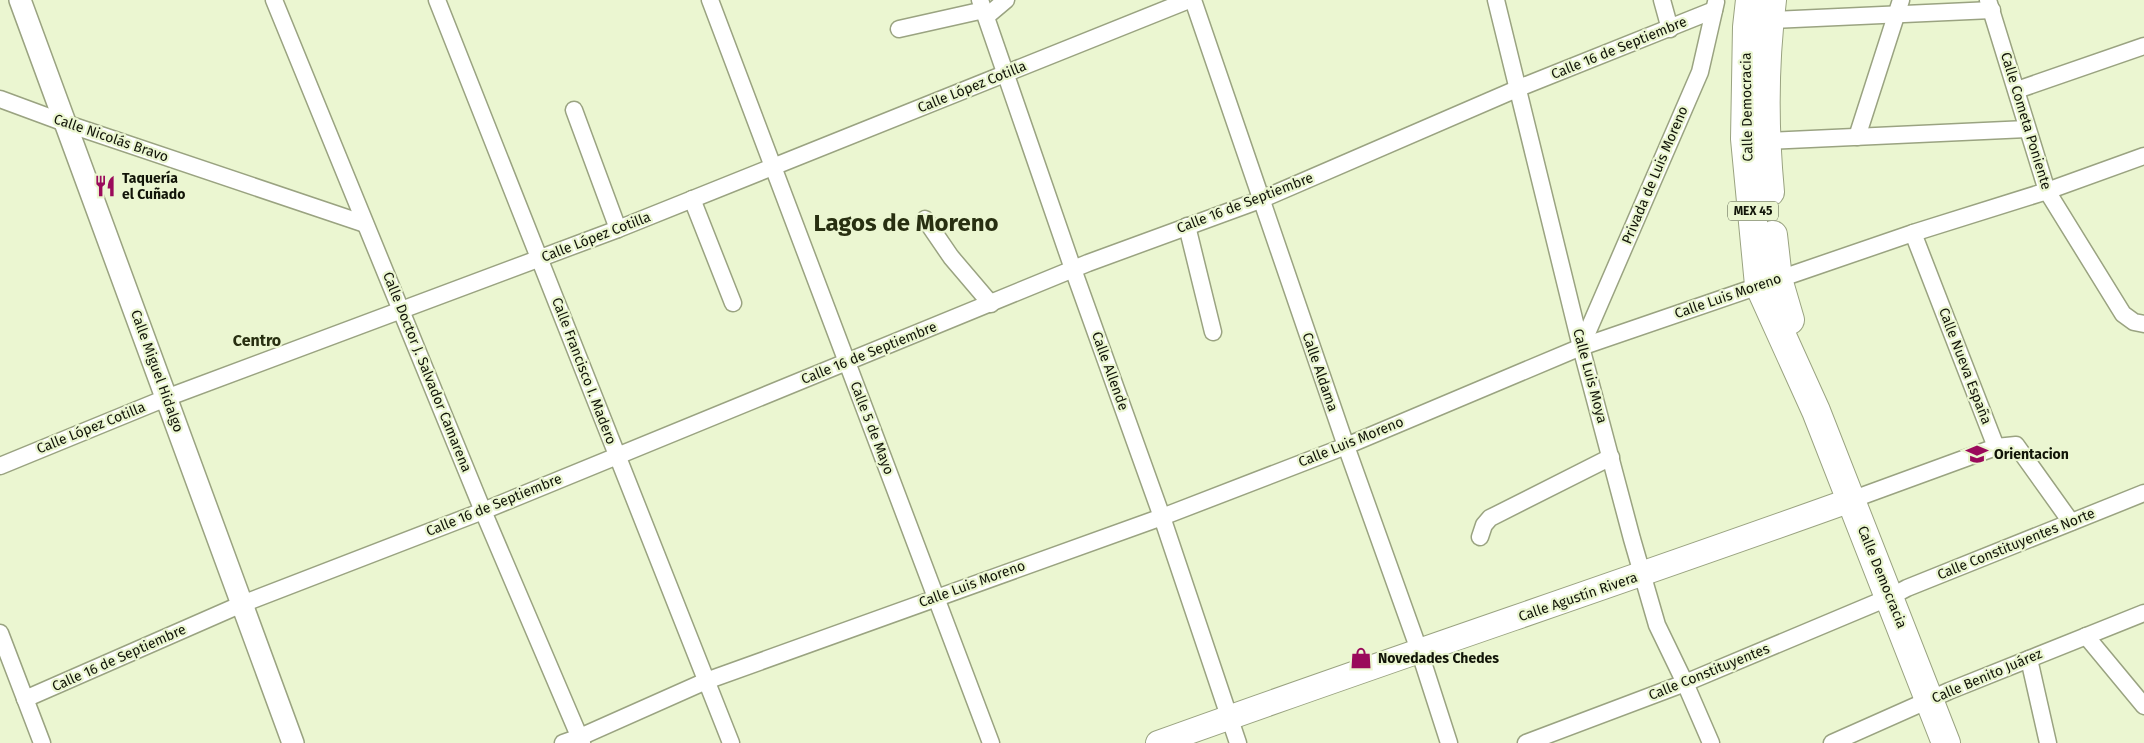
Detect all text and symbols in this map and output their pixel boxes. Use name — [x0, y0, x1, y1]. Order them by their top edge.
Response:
street label: Calle 16 de Septiembre — [1549, 13, 1689, 83]
street label: Calle Cometa Poniente — [1997, 50, 2055, 192]
street label: Calle Democracia — [1738, 52, 1756, 162]
street label: Calle López Cotilla — [915, 57, 1029, 117]
street label: Privada de Luis Moreno — [1618, 104, 1692, 246]
street label: Calle Nicolás Bravo — [51, 110, 171, 166]
street label: Calle 16 de Septiembre — [1174, 169, 1316, 237]
place label: Taquería el Cuñado — [122, 170, 185, 203]
restaurant icon: Taquería el Cuñado — [92, 173, 118, 199]
road number: MEX 45 — [1728, 202, 1778, 220]
street label: Calle López Cotilla — [539, 208, 653, 266]
district label: Lagos de Moreno — [813, 209, 999, 237]
street label: Calle Doctor J. Salvador Camarena — [379, 269, 475, 475]
street label: Calle Luis Moreno — [1672, 270, 1784, 322]
street label: Calle Francisco I. Madero — [548, 295, 620, 447]
street label: Calle Nueva España — [1935, 305, 1995, 427]
street label: Calle Miguel Hidalgo — [127, 308, 187, 434]
street label: Calle 16 de Septiembre — [799, 318, 939, 388]
street label: Calle Luis Moya — [1569, 327, 1611, 425]
street label: Calle Allende — [1088, 329, 1132, 413]
street label: Calle Aldama — [1299, 330, 1341, 414]
district label: Centro — [233, 331, 281, 350]
street label: Calle 5 de Mayo — [846, 379, 898, 477]
street label: Calle López Cotilla — [34, 398, 148, 458]
street label: Calle Luis Moreno — [1296, 413, 1406, 471]
school or university icon: Orientacion — [1964, 441, 1990, 467]
place label: Orientacion — [1994, 446, 2069, 463]
street label: Calle 16 de Septiembre — [424, 470, 564, 540]
street label: Calle Constituyentes Norte — [1935, 505, 2097, 583]
street label: Calle Democracia — [1854, 523, 1910, 631]
street label: Calle Luis Moreno — [917, 557, 1027, 611]
street label: Calle Agustín Rivera — [1516, 569, 1640, 625]
street label: Calle 16 de Septiembre — [49, 621, 189, 695]
street label: Calle Constituyentes — [1646, 640, 1772, 704]
shop icon: Novedades Chedes — [1348, 645, 1374, 671]
street label: Calle Benito Juárez — [1929, 645, 2045, 707]
place label: Novedades Chedes — [1378, 650, 1499, 667]

